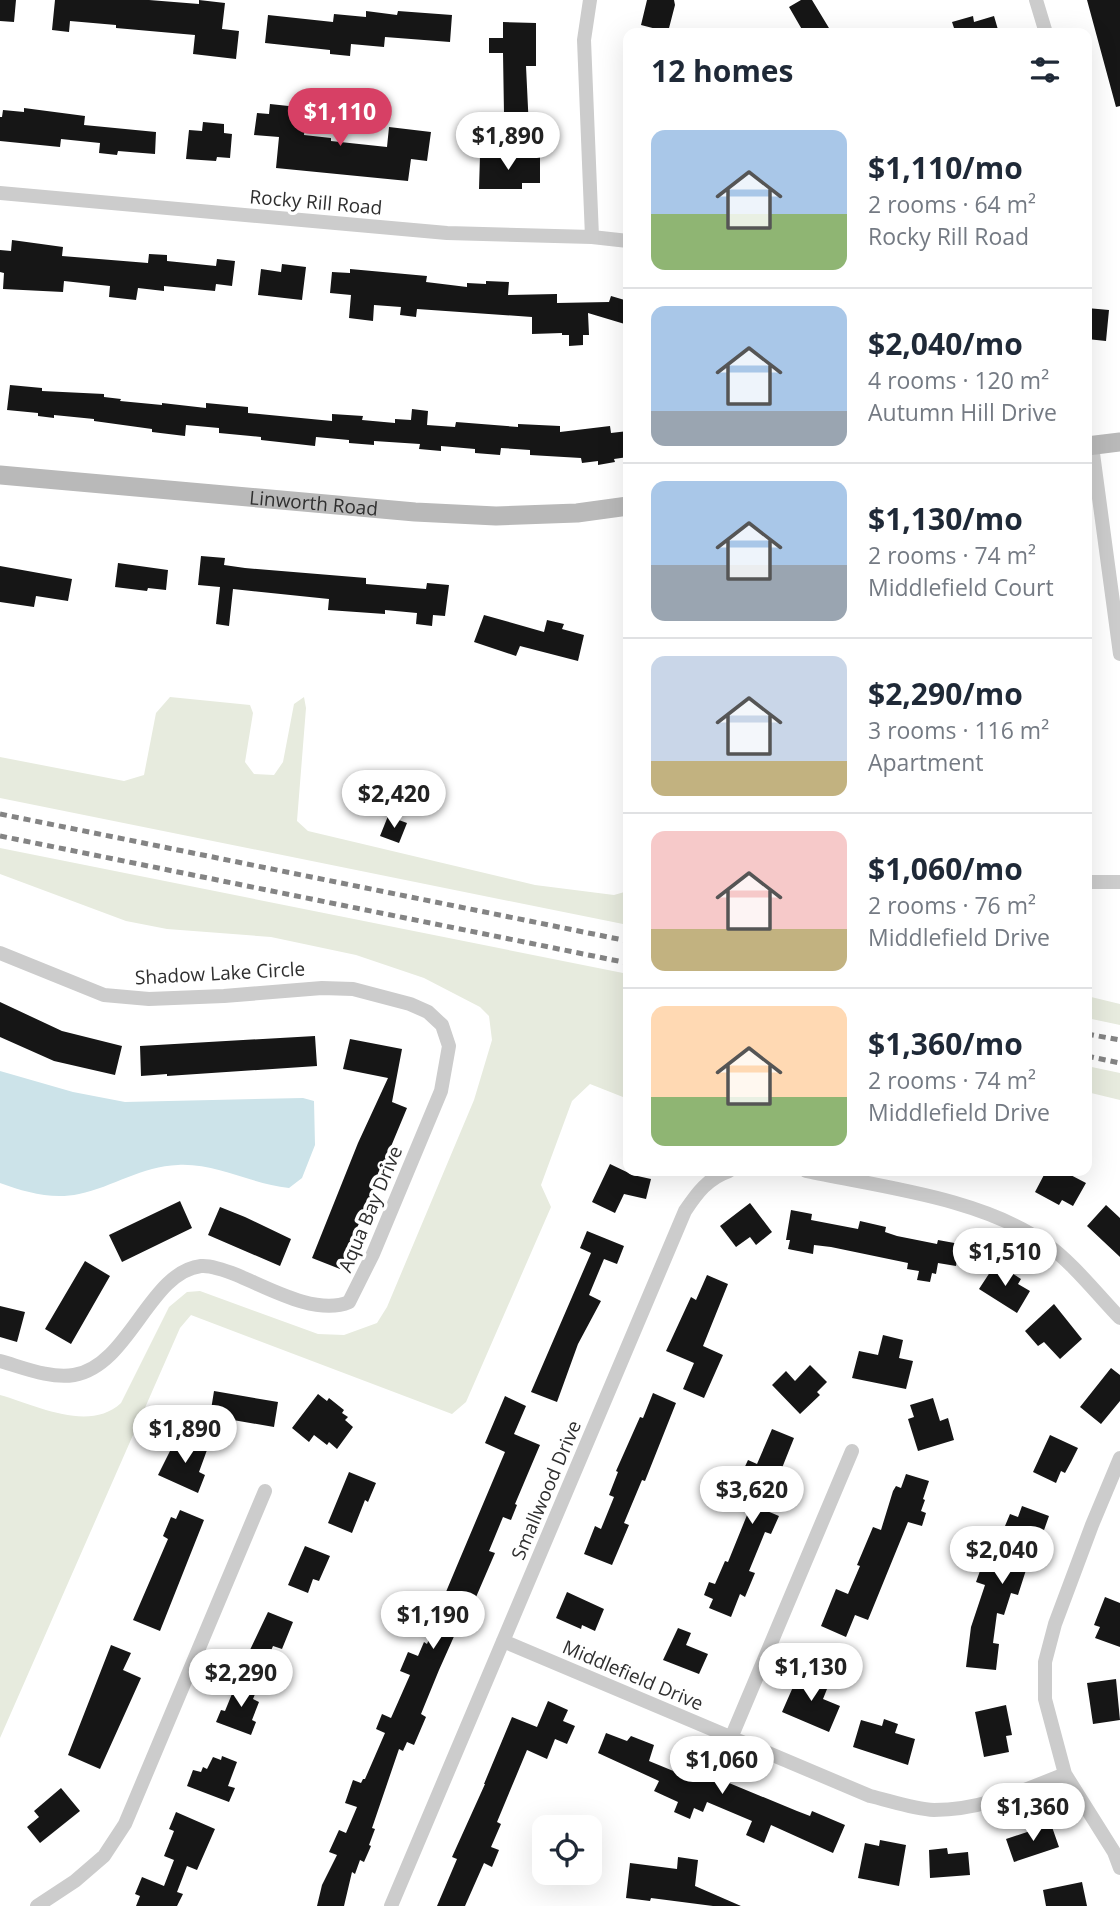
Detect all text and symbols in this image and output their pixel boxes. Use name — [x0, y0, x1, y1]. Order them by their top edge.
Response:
text: 12 homes — [651, 50, 794, 91]
icon: filters — [1026, 51, 1064, 89]
pin: $1,110 — [283, 88, 397, 148]
text: $1,110 — [304, 95, 376, 127]
pin: $1,890 — [451, 113, 565, 172]
text: $1,890 — [472, 119, 544, 151]
text: $1,110/mo — [868, 147, 1023, 188]
icon: home — [707, 158, 791, 242]
street label: Rocky Rill Road — [249, 183, 383, 221]
text: 2 rooms · 64 m² — [868, 188, 1036, 220]
text: Rocky Rill Road — [868, 220, 1029, 252]
text: $2,040/mo — [868, 323, 1023, 364]
icon: home — [707, 334, 791, 418]
text: 4 rooms · 120 m² — [868, 364, 1049, 396]
text: Autumn Hill Drive — [868, 396, 1057, 428]
street label: Linworth Road — [248, 484, 379, 522]
text: $1,130/mo — [868, 498, 1023, 539]
icon: home — [707, 509, 791, 593]
text: 2 rooms · 74 m² — [868, 539, 1036, 571]
text: Middlefield Court — [868, 571, 1054, 603]
text: $2,290/mo — [868, 673, 1023, 714]
icon: home — [707, 684, 791, 768]
text: 3 rooms · 116 m² — [868, 714, 1049, 746]
text: Apartment — [868, 746, 984, 778]
pin: $2,420 — [337, 770, 451, 830]
text: $2,420 — [358, 777, 430, 809]
text: $1,060/mo — [868, 848, 1023, 889]
icon: home — [707, 859, 791, 943]
text: 2 rooms · 76 m² — [868, 889, 1036, 921]
text: Middlefield Drive — [868, 921, 1050, 953]
street label: Shadow Lake Circle — [134, 956, 306, 990]
text: $1,360/mo — [868, 1023, 1023, 1064]
icon: home — [707, 1034, 791, 1118]
text: 2 rooms · 74 m² — [868, 1064, 1036, 1096]
text: Middlefield Drive — [868, 1096, 1050, 1128]
street label: Aqua Bay Drive — [332, 1142, 408, 1276]
pin: $1,510 — [948, 1228, 1062, 1288]
text: $1,510 — [969, 1235, 1041, 1267]
pin: $1,890 — [128, 1406, 242, 1465]
text: $1,890 — [149, 1412, 221, 1444]
street label: Smallwood Drive — [505, 1416, 587, 1564]
pin: $3,620 — [695, 1466, 809, 1526]
text: $3,620 — [716, 1473, 788, 1505]
pin: $2,040 — [945, 1526, 1059, 1586]
text: $2,040 — [966, 1533, 1038, 1565]
pin: $1,190 — [376, 1592, 490, 1651]
text: $1,190 — [397, 1598, 469, 1630]
street label: Middlefield Drive — [559, 1634, 707, 1716]
pin: $1,130 — [754, 1644, 868, 1703]
pin: $2,290 — [184, 1650, 298, 1709]
text: $1,130 — [775, 1650, 847, 1682]
text: $2,290 — [205, 1656, 277, 1688]
pin: $1,060 — [665, 1736, 779, 1796]
text: $1,060 — [686, 1743, 758, 1775]
pin: $1,360 — [976, 1784, 1090, 1843]
text: $1,360 — [997, 1790, 1069, 1822]
map controls — [532, 1815, 602, 1885]
button: locate — [532, 1815, 602, 1885]

